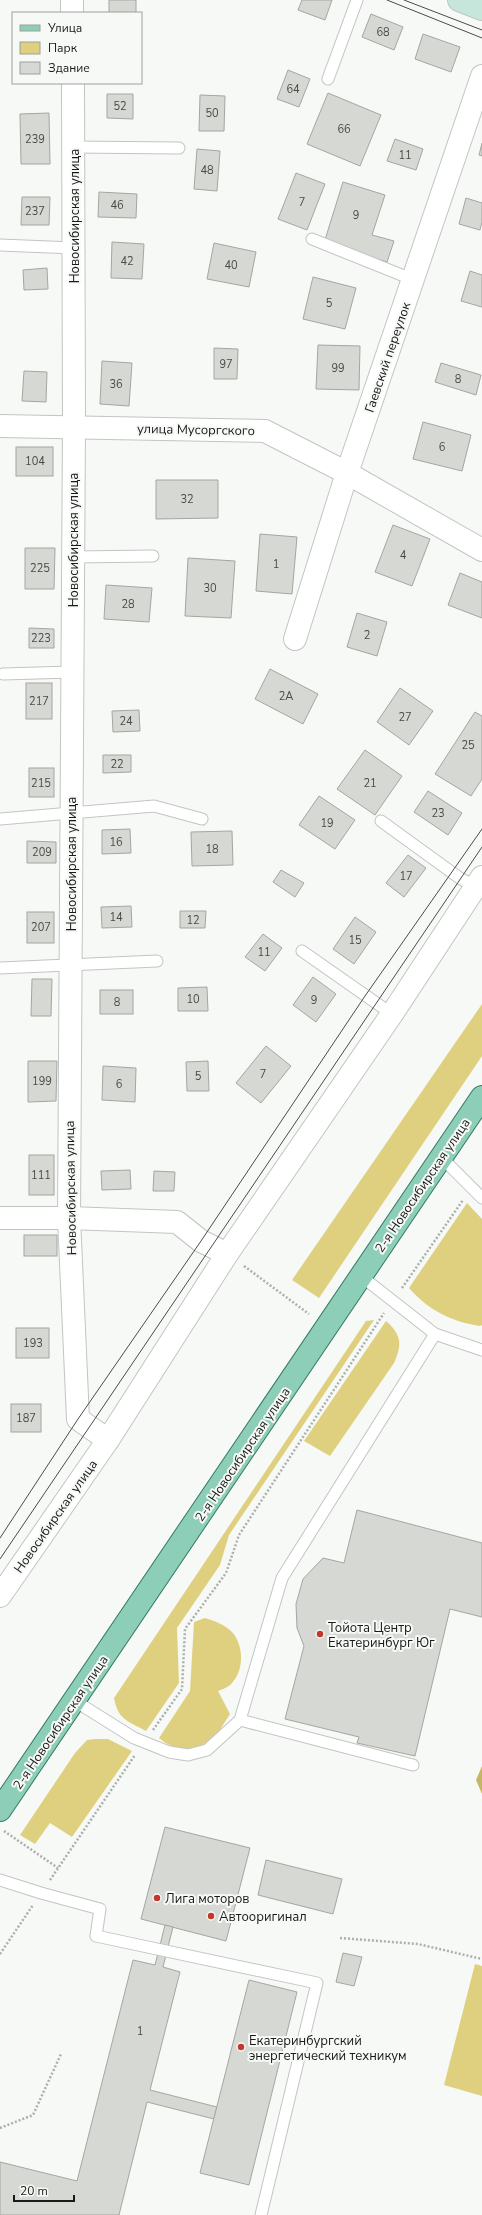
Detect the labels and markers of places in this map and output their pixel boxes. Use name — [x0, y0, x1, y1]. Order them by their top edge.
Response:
place label: Тойота Центр Екатеринбург Юг — [328, 1619, 435, 1652]
marker: Тойота Центр Екатеринбург Юг — [315, 1629, 325, 1639]
place label: Лига моторов — [165, 1890, 249, 1908]
marker: Лига моторов — [152, 1893, 162, 1903]
place label: Автооригинал — [219, 1908, 307, 1926]
marker: Автооригинал — [206, 1911, 216, 1921]
place label: Екатеринбургский энергетический техникум — [249, 2032, 407, 2065]
marker: Екатеринбургский энергетический техникум — [236, 2042, 246, 2052]

